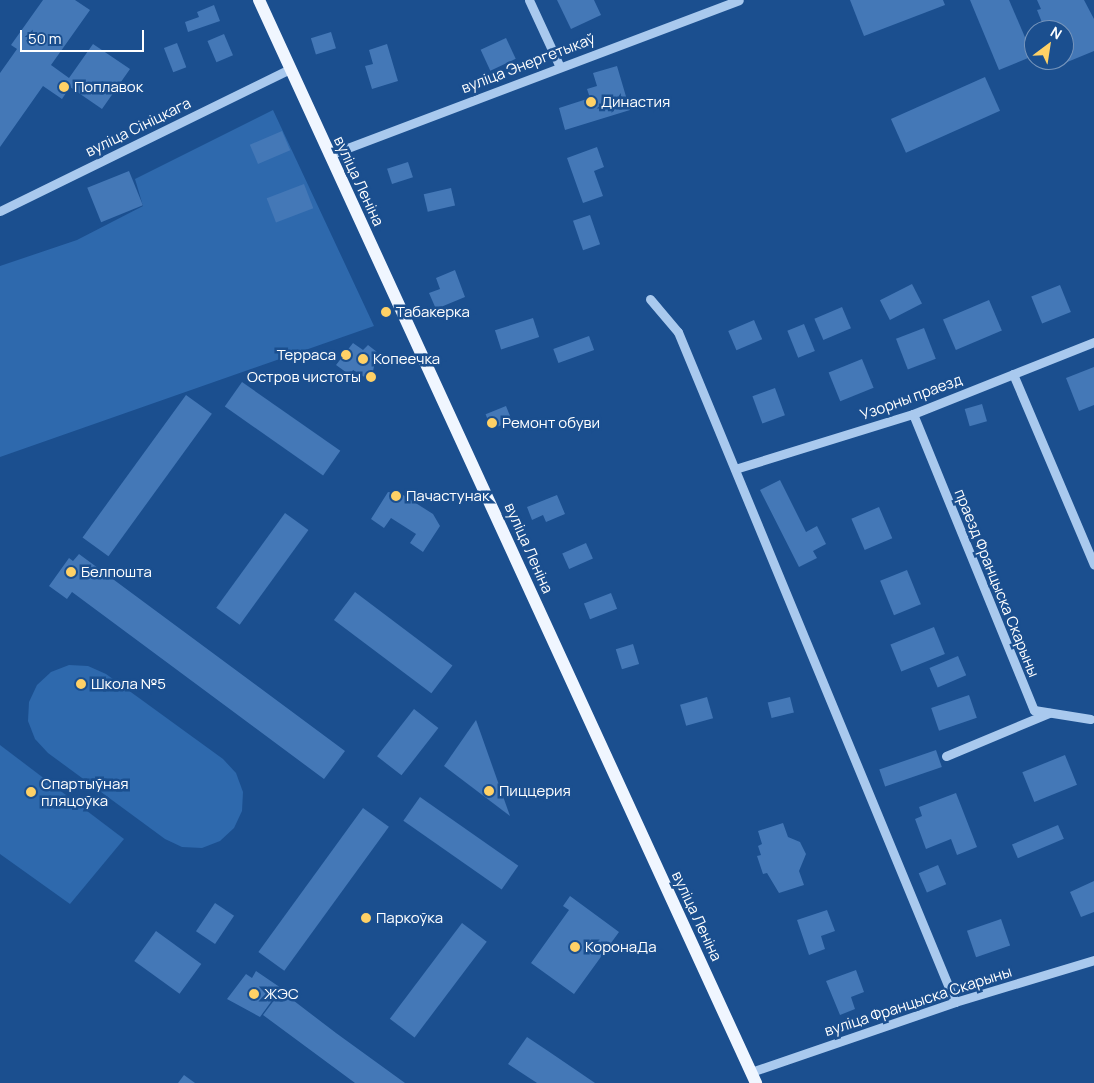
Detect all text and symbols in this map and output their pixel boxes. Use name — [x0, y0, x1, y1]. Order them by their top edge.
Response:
scale bar — [22, 20, 146, 52]
north arrow — [1024, 20, 1074, 70]
text: N — [1047, 22, 1066, 43]
text: 50 m — [28, 28, 62, 49]
street label: вуліца Энергетыкаў — [459, 29, 597, 97]
place label: Поплавок — [74, 78, 143, 96]
marker: Поплавок — [58, 81, 70, 93]
place label: Династия — [601, 93, 670, 111]
street label: вуліца Сініцкага — [82, 94, 194, 160]
marker: Династия — [585, 96, 597, 108]
street label: вуліца Леніна — [330, 133, 388, 229]
place label: Табакерка — [396, 303, 470, 321]
marker: Табакерка — [380, 306, 392, 318]
place label: Терраса — [277, 346, 336, 364]
marker: Терраса — [340, 349, 352, 361]
place label: Копеечка — [373, 350, 440, 368]
marker: Копеечка — [357, 353, 369, 365]
place label: Остров чистоты — [247, 368, 361, 386]
street label: Узорны праезд — [858, 370, 964, 424]
marker: Остров чистоты — [365, 371, 377, 383]
place label: Ремонт обуви — [502, 414, 600, 432]
marker: Ремонт обуви — [486, 417, 498, 429]
street label: праезд Францыска Скарыны — [951, 486, 1043, 680]
place label: Пачастунак — [406, 487, 489, 505]
marker: Пачастунак — [390, 490, 402, 502]
street label: вуліца Леніна — [501, 500, 557, 596]
place label: Белпошта — [81, 563, 152, 581]
marker: Белпошта — [65, 566, 77, 578]
place label: Школа №5 — [91, 675, 166, 693]
marker: Школа №5 — [75, 678, 87, 690]
place label: Спартыўная пляцоўка — [41, 774, 129, 809]
place label: Пиццерия — [499, 782, 571, 800]
marker: Пиццерия — [483, 785, 495, 797]
marker: Спартыўная пляцоўка — [25, 786, 37, 798]
street label: вуліца Леніна — [668, 868, 726, 964]
place label: Паркоўка — [376, 909, 443, 927]
marker: Паркоўка — [360, 912, 372, 924]
place label: КоронаДа — [585, 938, 657, 956]
marker: КоронаДа — [569, 941, 581, 953]
street label: вуліца Францыска Скарыны — [822, 962, 1014, 1040]
place label: ЖЭС — [264, 985, 299, 1003]
marker: ЖЭС — [248, 988, 260, 1000]

